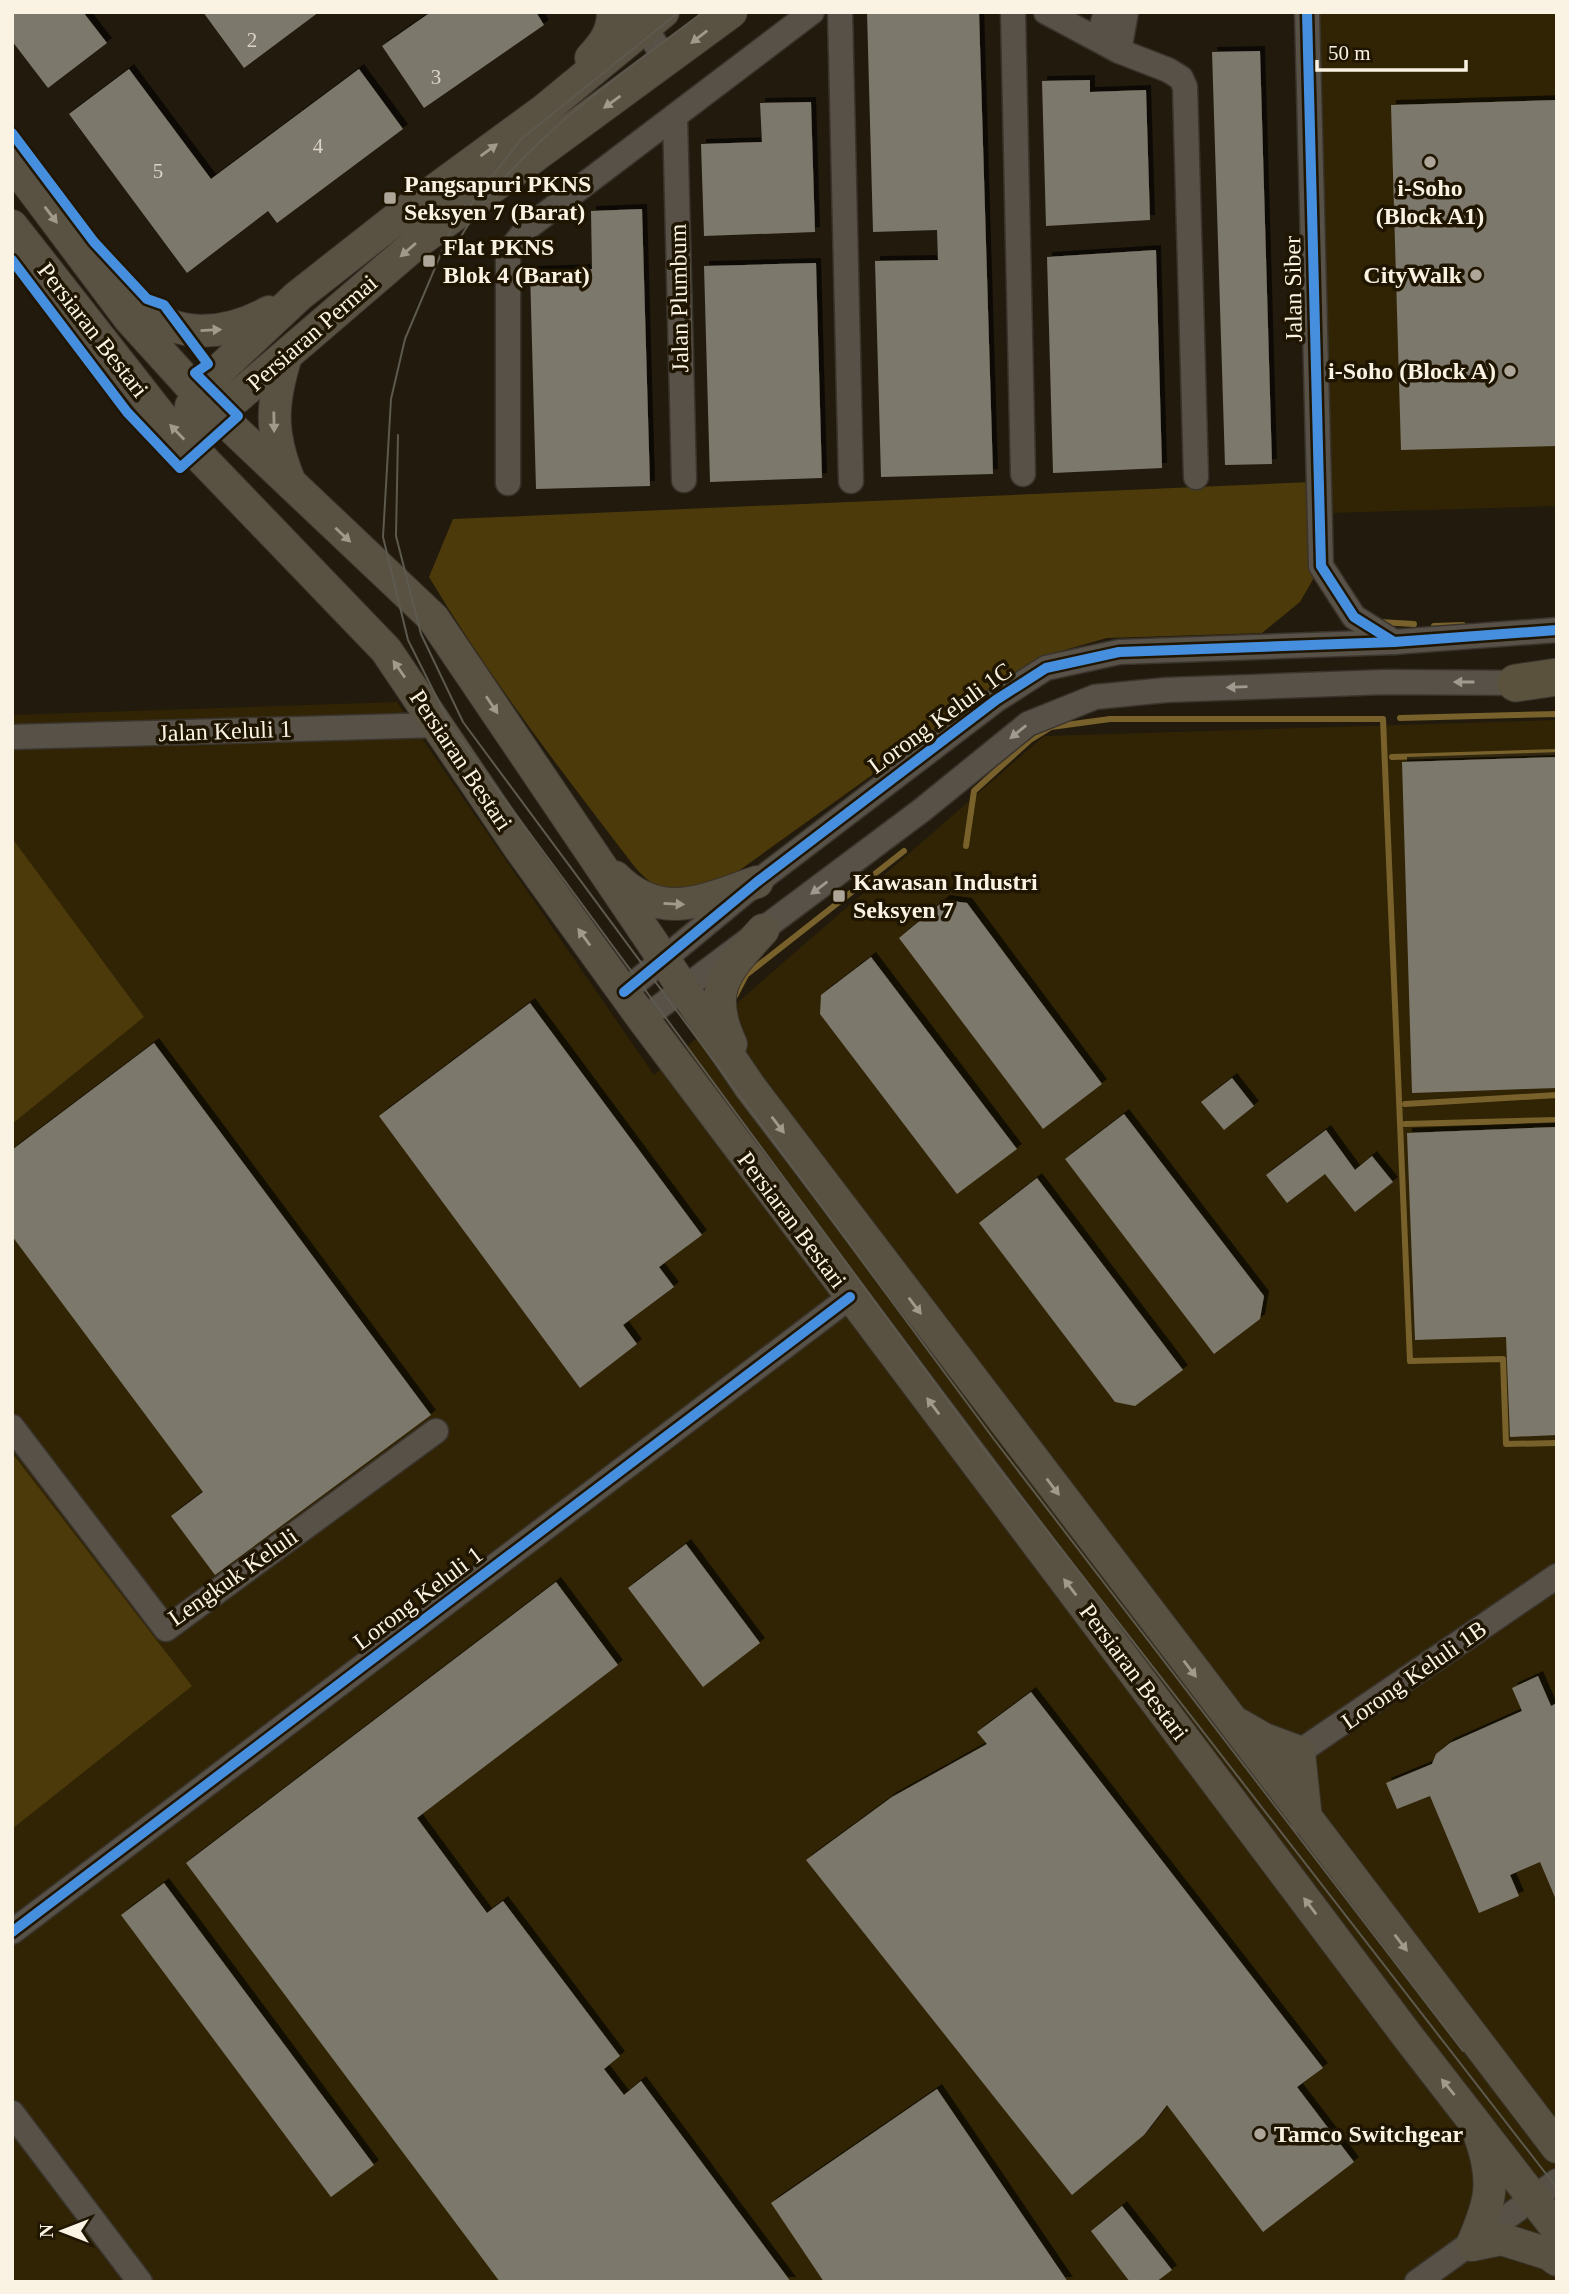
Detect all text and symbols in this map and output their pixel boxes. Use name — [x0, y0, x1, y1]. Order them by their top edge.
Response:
house number: 2 — [247, 28, 257, 52]
scale bar — [1317, 28, 1466, 72]
one-way arrow — [690, 30, 709, 44]
text: 50 m — [1328, 41, 1371, 65]
house number: 3 — [431, 65, 441, 89]
one-way arrow — [603, 95, 621, 109]
house number: 4 — [313, 134, 324, 158]
one-way arrow — [480, 144, 498, 158]
marker: i-Soho (Block A1) — [1422, 154, 1438, 170]
house number: 5 — [153, 159, 163, 183]
place label: Pangsapuri PKNS Seksyen 7 (Barat) — [404, 171, 591, 225]
place label: i-Soho (Block A1) — [1376, 175, 1484, 229]
marker: Pangsapuri PKNS Seksyen 7 (Barat) — [382, 190, 398, 206]
one-way arrow — [44, 205, 59, 223]
street label: Jalan Plumbum — [665, 223, 693, 373]
place label: Flat PKNS Blok 4 (Barat) — [443, 234, 590, 288]
street label: Jalan Siber — [1279, 236, 1307, 342]
one-way arrow — [400, 242, 417, 257]
marker: Flat PKNS Blok 4 (Barat) — [421, 253, 437, 269]
street label: Persiaran Bestari — [32, 258, 154, 403]
place label: CityWalk — [1363, 262, 1463, 288]
marker: CityWalk — [1468, 267, 1484, 283]
street label: Persiaran Permai — [242, 269, 382, 396]
one-way arrow — [200, 325, 222, 336]
place label: i-Soho (Block A) — [1328, 358, 1496, 384]
marker: i-Soho (Block A) — [1502, 363, 1518, 379]
one-way arrow — [268, 412, 280, 434]
one-way arrow — [169, 424, 185, 441]
one-way arrow — [334, 527, 352, 543]
street label: Lorong Keluli 1C — [863, 657, 1017, 779]
one-way arrow — [392, 660, 406, 678]
one-way arrow — [1453, 676, 1475, 688]
one-way arrow — [1225, 682, 1247, 693]
street label: Persiaran Bestari — [405, 685, 518, 835]
one-way arrow — [485, 695, 498, 715]
street label: Jalan Keluli 1 — [158, 716, 292, 746]
one-way arrow — [1009, 724, 1026, 739]
place label: Kawasan Industri Seksyen 7 — [853, 869, 1038, 923]
one-way arrow — [811, 880, 829, 895]
marker: Kawasan Industri Seksyen 7 — [831, 888, 847, 904]
one-way arrow — [663, 899, 685, 910]
one-way arrow — [577, 928, 591, 946]
one-way arrow — [771, 1115, 786, 1133]
street label: Persiaran Bestari — [732, 1147, 852, 1293]
one-way arrow — [908, 1297, 923, 1315]
one-way arrow — [926, 1397, 940, 1415]
one-way arrow — [1045, 1478, 1060, 1496]
street label: Lengkuk Keluli — [164, 1523, 303, 1631]
street label: Lorong Keluli 1 — [348, 1541, 488, 1655]
one-way arrow — [1063, 1578, 1077, 1597]
street label: Persiaran Bestari — [1074, 1599, 1194, 1745]
street label: Lorong Keluli 1B — [1337, 1615, 1491, 1735]
one-way arrow — [1183, 1659, 1198, 1677]
one-way arrow — [1304, 1897, 1318, 1915]
one-way arrow — [1393, 1934, 1407, 1952]
one-way arrow — [1441, 2078, 1456, 2096]
place label: Tamco Switchgear — [1274, 2121, 1463, 2147]
marker: Tamco Switchgear — [1252, 2126, 1268, 2142]
north arrow — [28, 2196, 98, 2266]
text: N — [36, 2224, 57, 2238]

